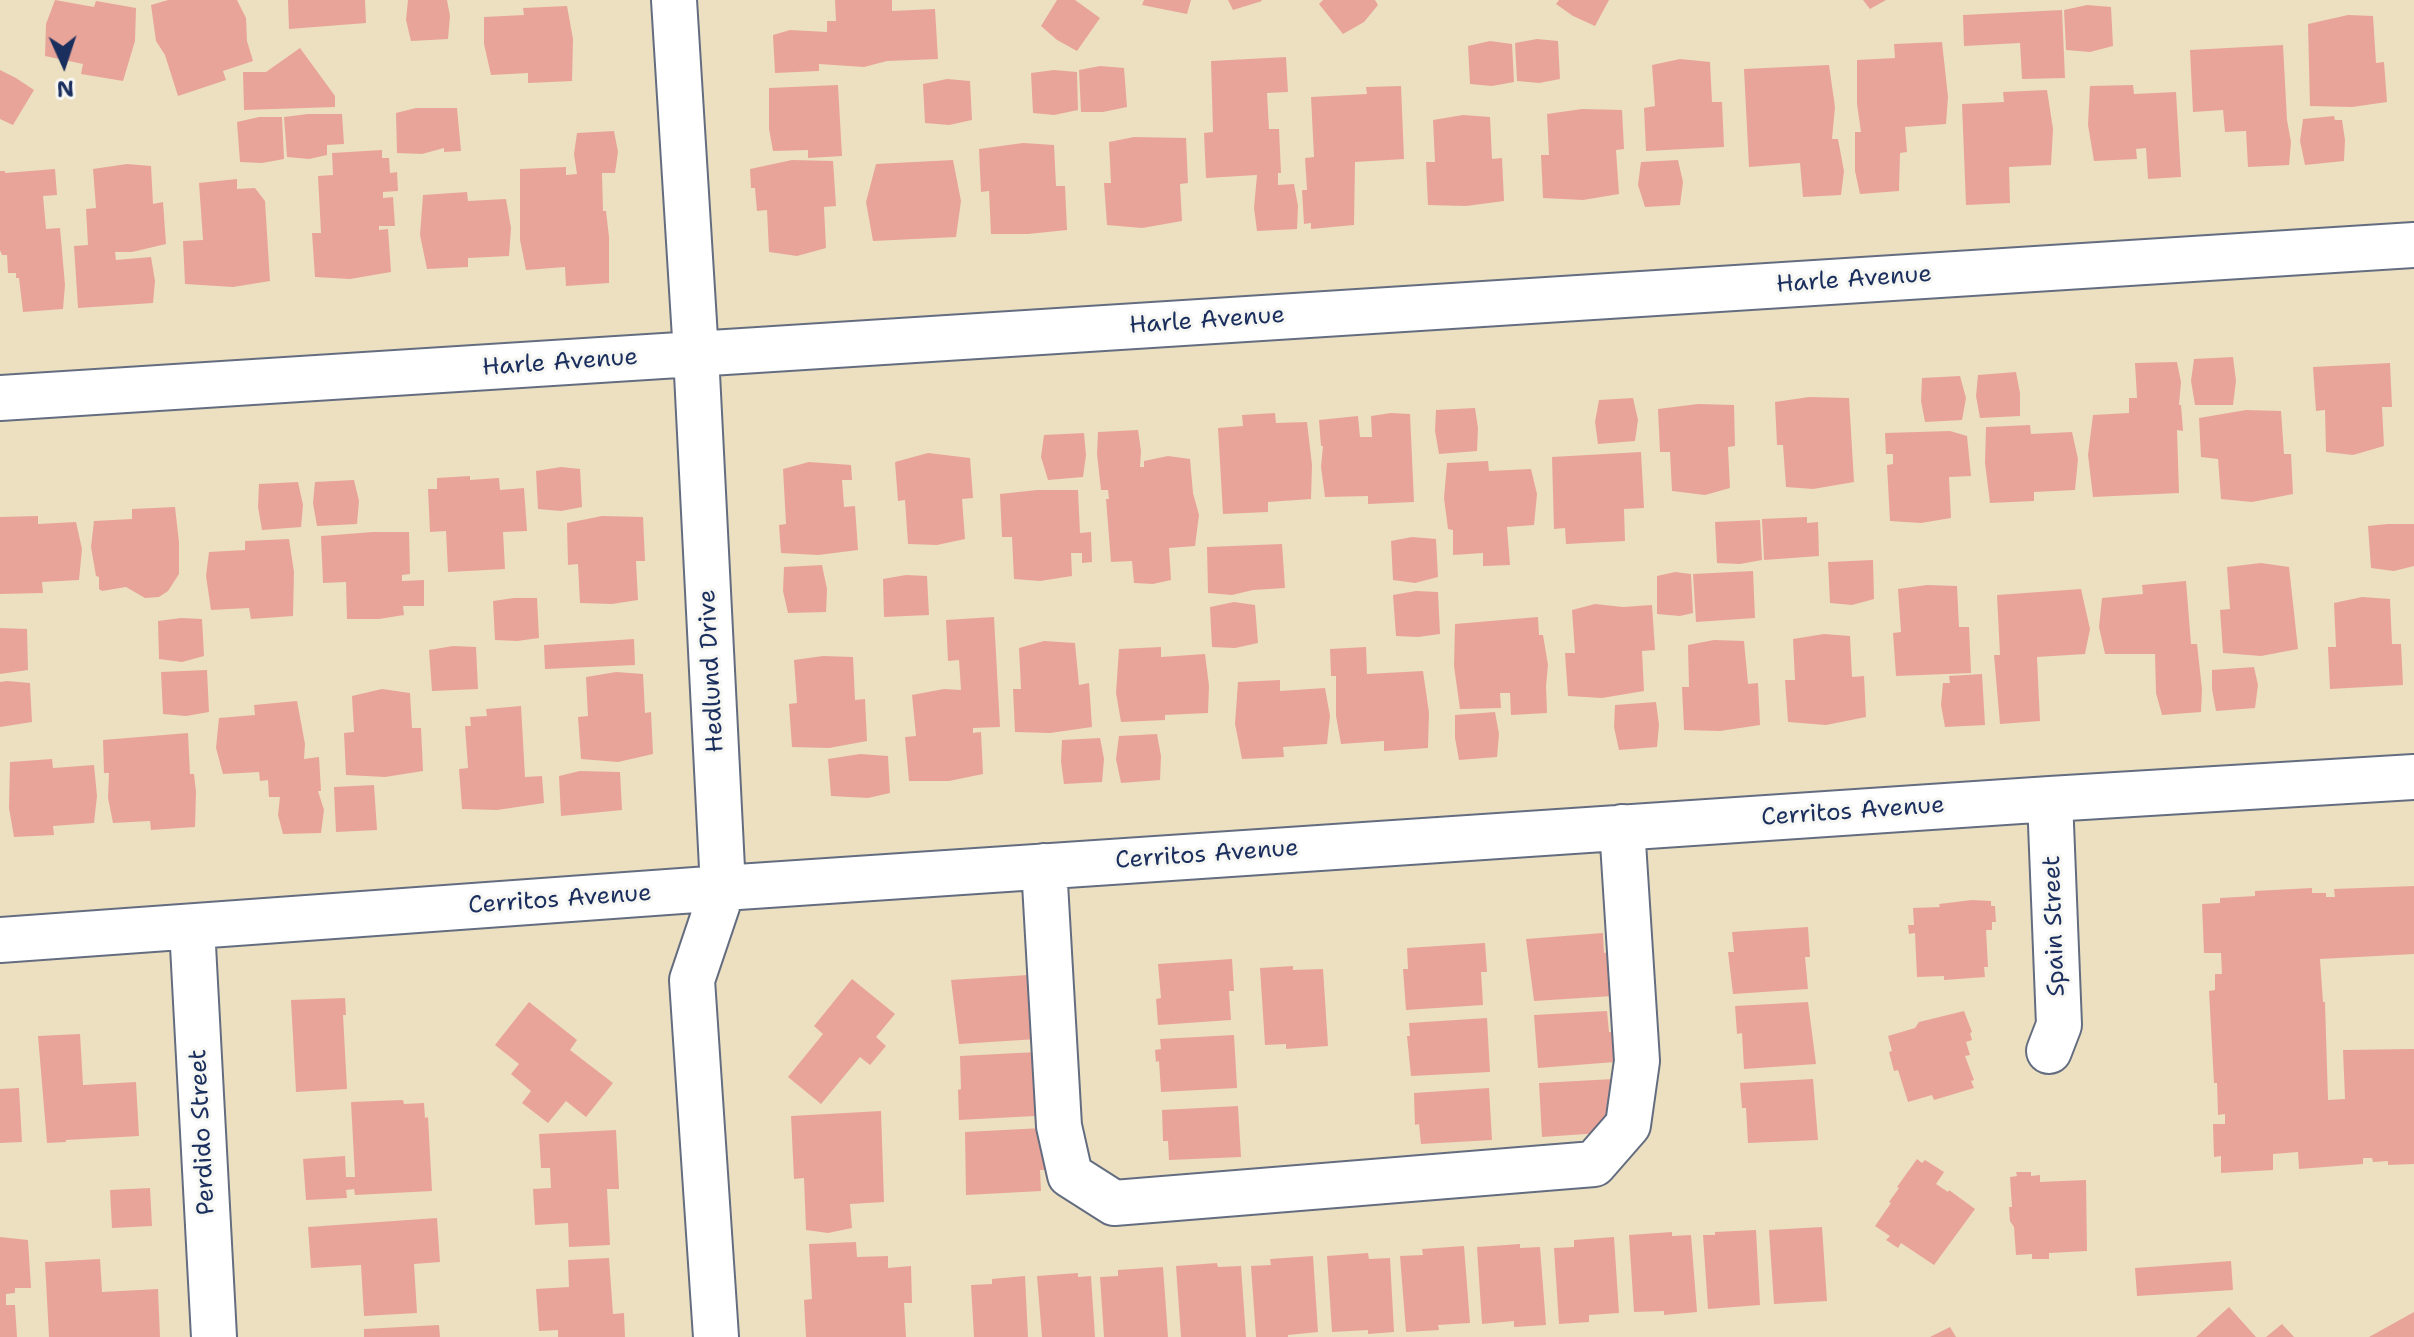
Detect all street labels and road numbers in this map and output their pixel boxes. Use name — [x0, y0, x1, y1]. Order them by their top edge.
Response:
street label: Harle Avenue — [1775, 260, 1933, 300]
street label: Harle Avenue — [1128, 301, 1286, 341]
street label: Harle Avenue — [481, 343, 639, 383]
street label: Hedlund Drive — [693, 589, 731, 753]
street label: Cerritos Avenue — [1760, 791, 1946, 833]
street label: Cerritos Avenue — [1114, 834, 1300, 876]
street label: Spain Street — [2038, 855, 2072, 997]
street label: Cerritos Avenue — [467, 879, 653, 921]
street label: Perdido Street — [184, 1048, 222, 1216]

